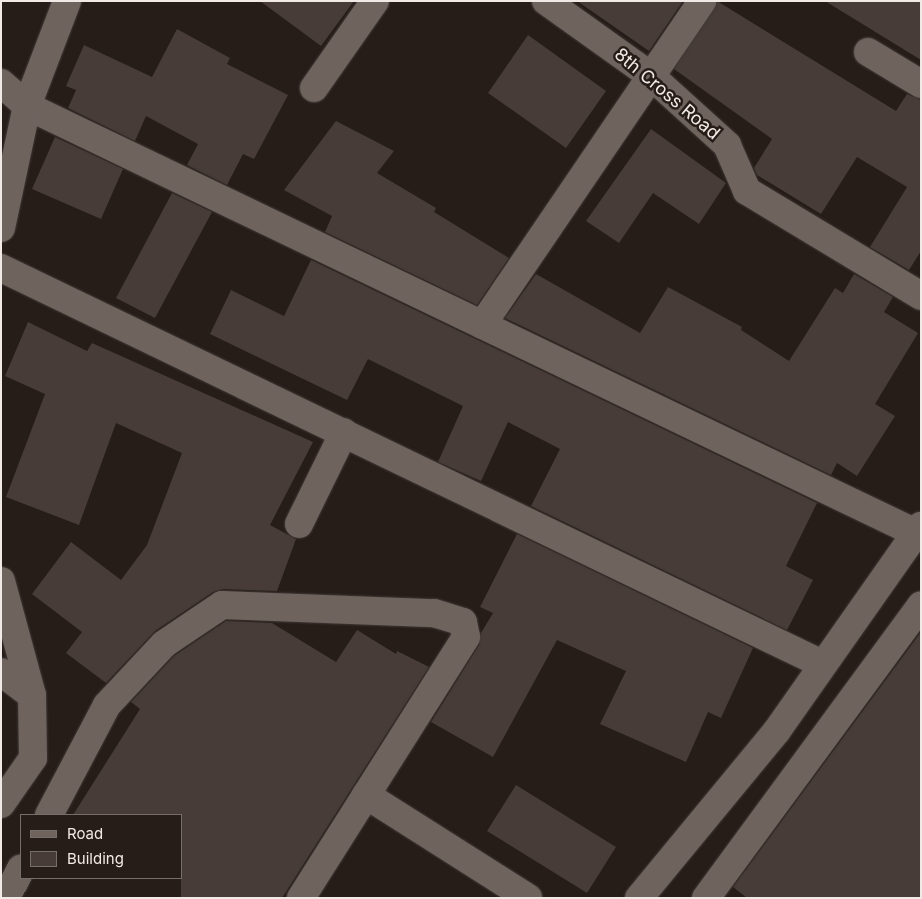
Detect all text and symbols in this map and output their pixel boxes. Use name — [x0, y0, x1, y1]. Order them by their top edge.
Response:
street label: 8th Cross Road — [610, 44, 724, 144]
legend — [20, 814, 182, 879]
text: Road — [67, 824, 103, 843]
text: Building — [67, 849, 124, 868]

